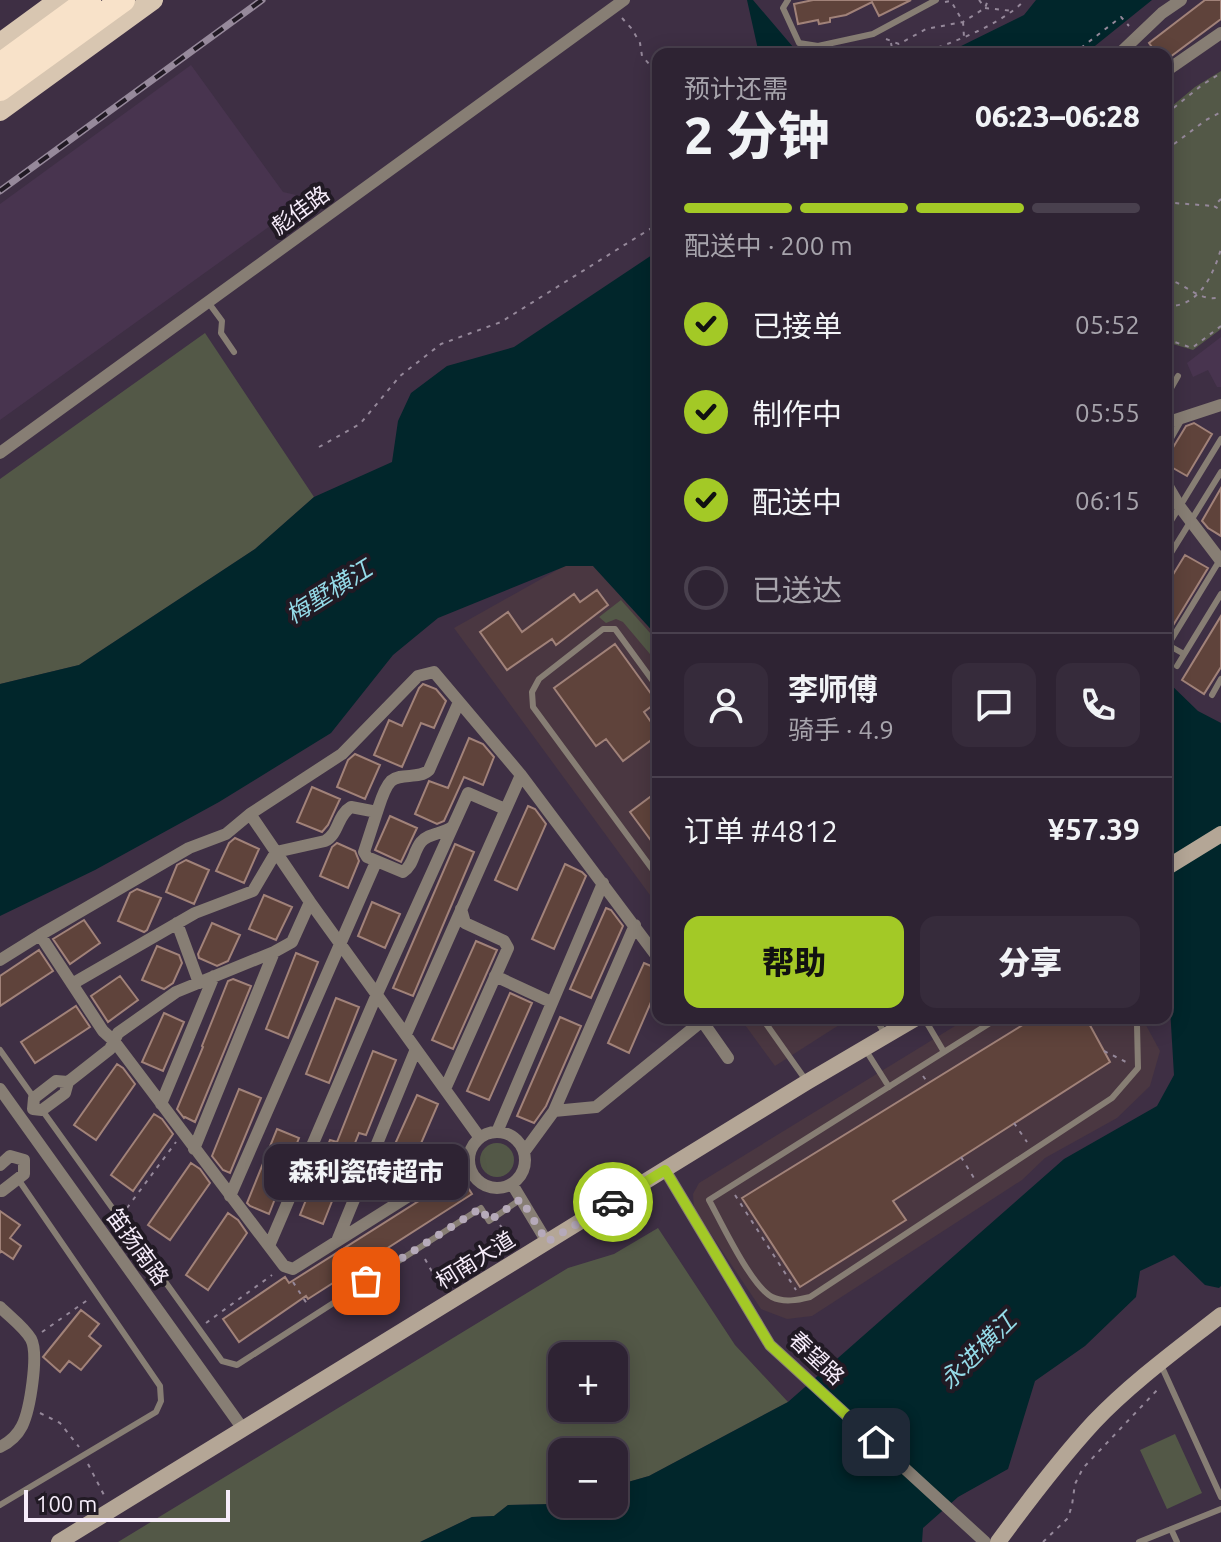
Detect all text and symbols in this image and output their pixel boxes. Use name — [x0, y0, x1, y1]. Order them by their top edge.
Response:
text: 预计还需 — [684, 74, 788, 103]
text: 06:23–06:28 — [975, 99, 1140, 133]
text: 2 分钟 — [684, 106, 830, 164]
street label: 彪佳路 — [266, 180, 334, 239]
text: 配送中 · 200 m — [684, 231, 853, 260]
icon: check — [684, 302, 728, 346]
text: 已接单 — [752, 309, 842, 343]
text: 05:52 — [1075, 310, 1140, 339]
icon: check — [684, 390, 728, 434]
text: 制作中 — [752, 397, 842, 431]
text: 05:55 — [1075, 398, 1140, 427]
icon: check — [684, 478, 728, 522]
text: 配送中 — [752, 485, 842, 519]
text: 06:15 — [1075, 486, 1140, 515]
water label: 梅墅横江 — [281, 553, 379, 628]
text: 已送达 — [752, 573, 842, 607]
button: person — [684, 663, 768, 747]
button: chat — [952, 663, 1036, 747]
button: phone — [1056, 663, 1140, 747]
text: 李师傅 — [788, 672, 878, 706]
text: 骑手 · 4.9 — [788, 715, 894, 744]
text: ¥57.39 — [1048, 812, 1140, 846]
text: 订单 #4812 — [684, 814, 838, 848]
button: 帮助 — [684, 916, 904, 1008]
button: 分享 — [920, 916, 1140, 1008]
callout: 森利瓷砖超市 — [264, 1145, 468, 1201]
text: 森利瓷砖超市 — [288, 1157, 444, 1186]
courier — [573, 1162, 653, 1242]
icon: car — [591, 1180, 635, 1224]
street label: 笛扬南路 — [102, 1204, 174, 1290]
street label: 柯南大道 — [431, 1226, 519, 1293]
pin — [332, 1247, 400, 1315]
icon: bag — [344, 1259, 388, 1303]
water label: 永进横江 — [934, 1305, 1023, 1394]
street label: 春望路 — [785, 1326, 850, 1389]
map controls — [548, 1342, 628, 1518]
button: + — [548, 1342, 628, 1422]
pin — [842, 1408, 910, 1476]
icon: home — [854, 1420, 898, 1464]
button: − — [548, 1438, 628, 1518]
scale bar — [24, 1486, 230, 1522]
text: 100 m — [36, 1491, 97, 1516]

